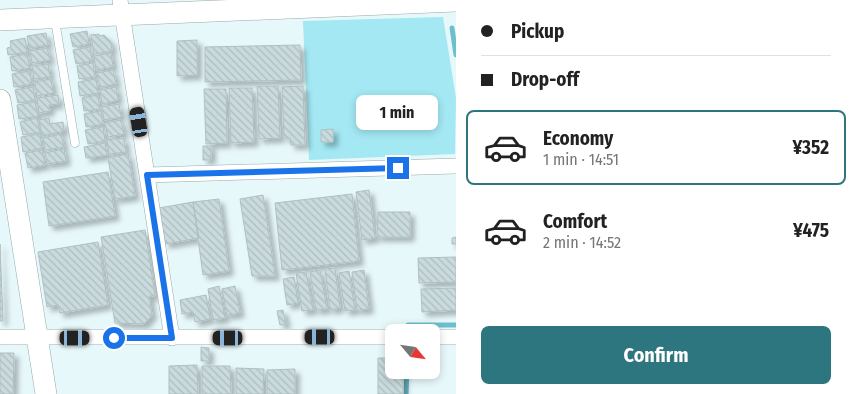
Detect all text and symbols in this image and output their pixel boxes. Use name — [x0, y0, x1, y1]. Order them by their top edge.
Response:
text: Pickup — [511, 20, 564, 43]
text: Drop-off — [511, 68, 579, 91]
callout: 1 min — [357, 96, 439, 130]
text: 1 min — [380, 103, 414, 122]
car — [129, 106, 148, 138]
icon: car — [483, 125, 528, 170]
text: Economy — [543, 127, 613, 150]
text: ¥352 — [792, 136, 829, 159]
text: 1 min · 14:51 — [543, 150, 619, 169]
route end — [387, 157, 409, 179]
icon: car — [483, 208, 528, 253]
text: Comfort — [543, 210, 607, 233]
text: ¥475 — [793, 219, 829, 242]
text: 2 min · 14:52 — [543, 233, 621, 252]
north arrow — [385, 324, 440, 379]
map controls — [385, 324, 440, 379]
button: Confirm — [481, 326, 831, 384]
route start — [103, 327, 125, 349]
car — [305, 330, 335, 345]
car — [60, 331, 90, 346]
car — [213, 331, 243, 346]

